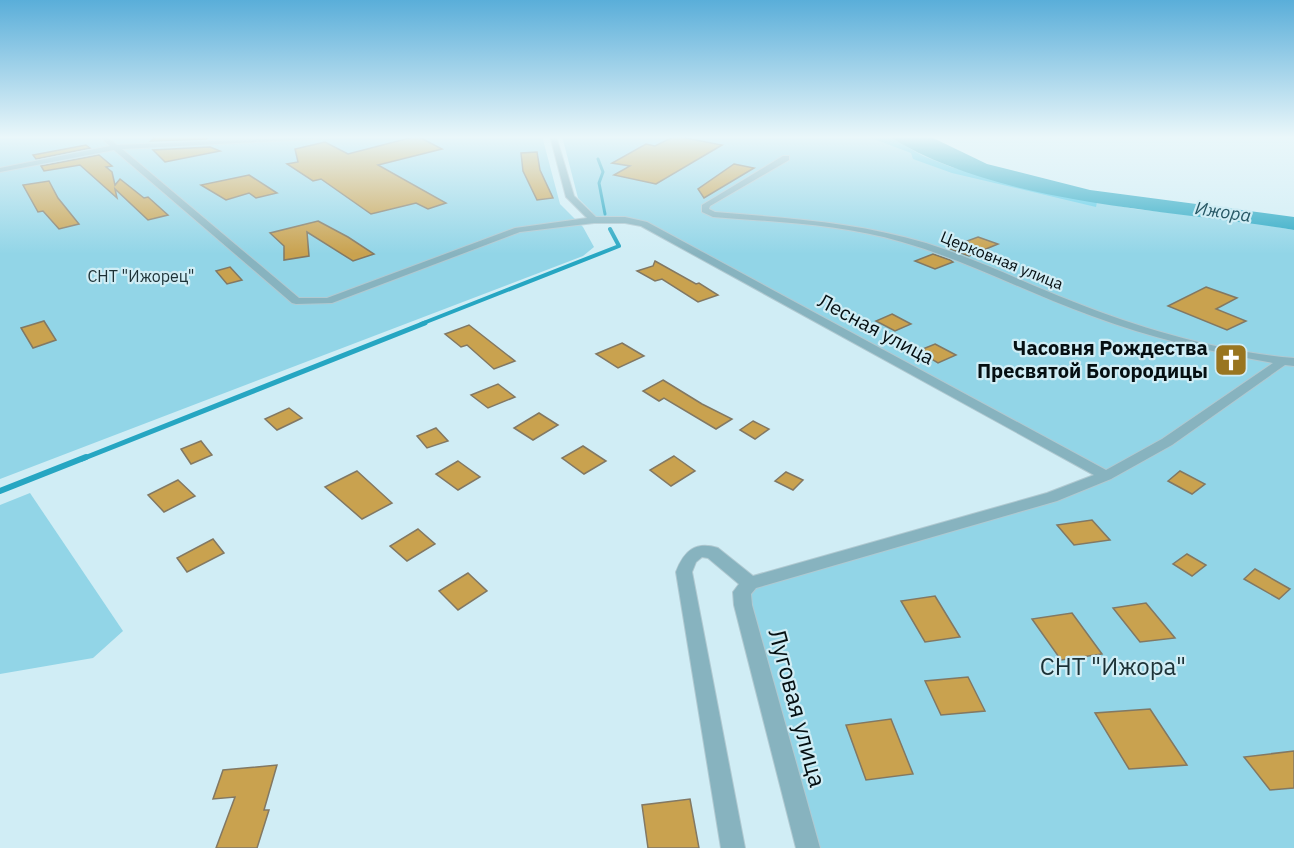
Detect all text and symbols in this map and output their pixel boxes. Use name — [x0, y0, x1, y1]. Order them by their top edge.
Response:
water label: Ижора — [1194, 196, 1253, 227]
street label: Церковная улица — [938, 226, 1067, 294]
park label: СНТ "Ижорец" — [87, 266, 195, 286]
street label: Лесная улица — [813, 287, 939, 371]
place label: Часовня Рождества Пресвятой Богородицы — [977, 334, 1208, 384]
church icon: Часовня Рождества Пресвятой Богородицы — [1213, 342, 1249, 378]
street label: Луговая улица — [761, 625, 835, 791]
park label: СНТ "Ижора" — [1040, 650, 1186, 682]

